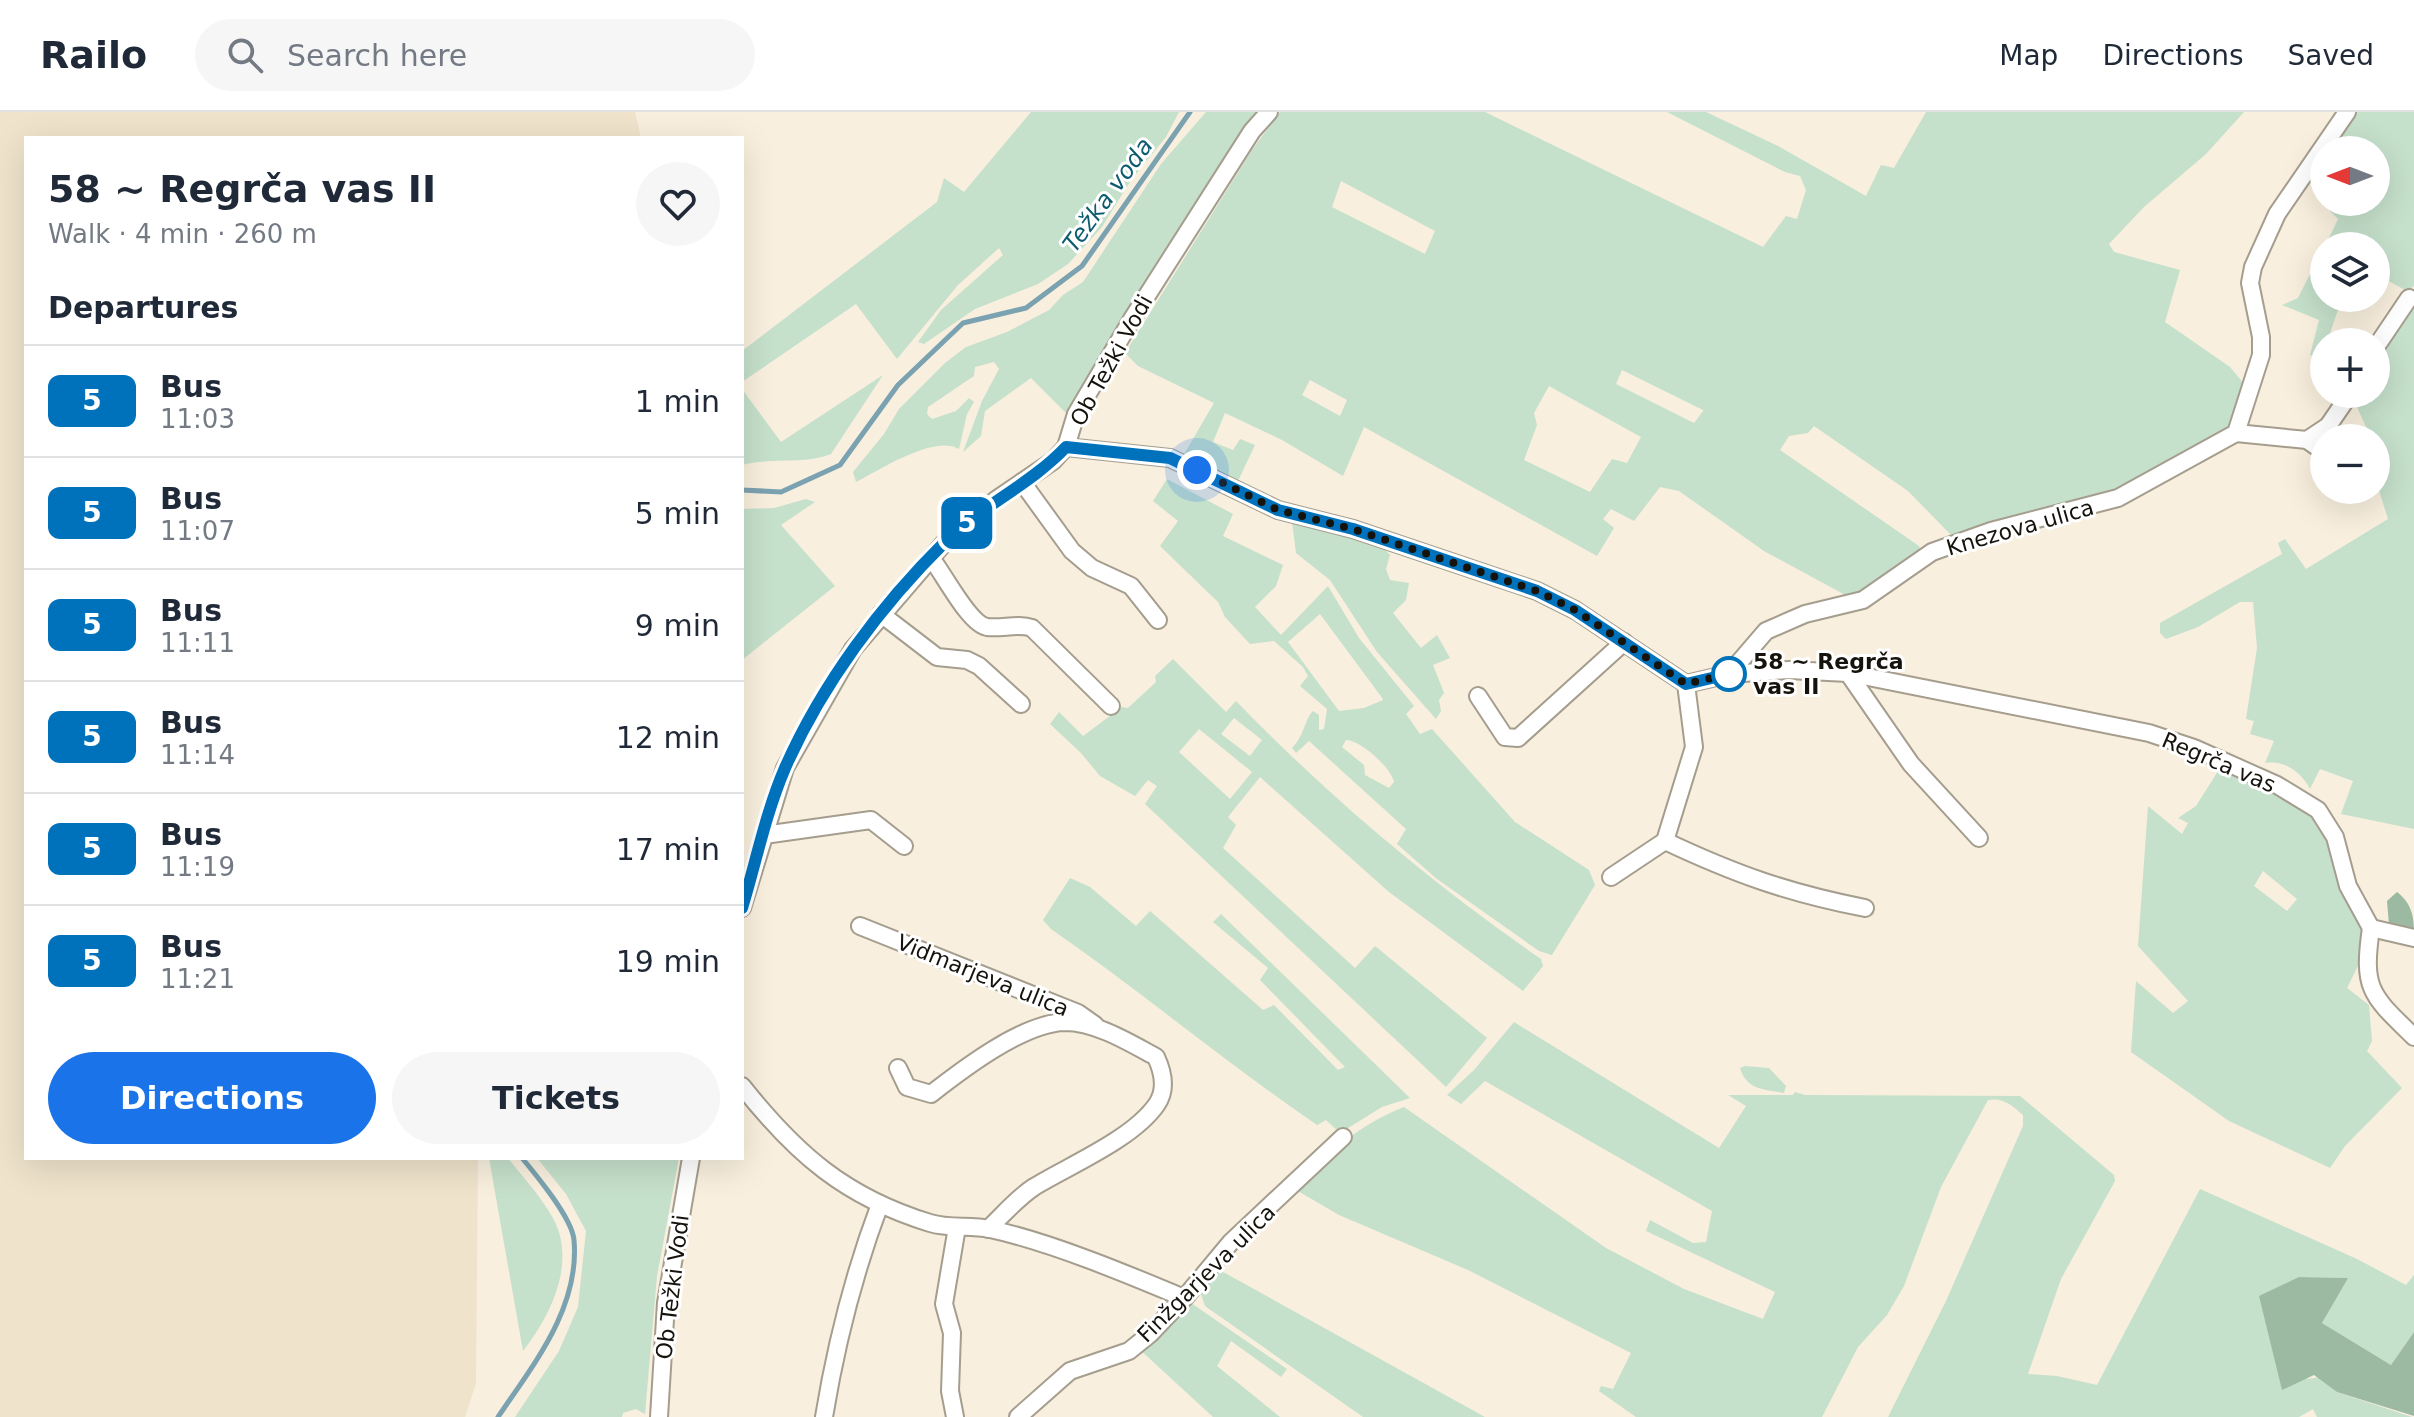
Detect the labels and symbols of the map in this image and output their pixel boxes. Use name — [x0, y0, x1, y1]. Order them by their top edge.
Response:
water label: Težka voda — [1057, 133, 1159, 257]
north arrow — [2310, 136, 2390, 216]
street label: Ob Težki Vodi — [1065, 290, 1158, 430]
your location — [1177, 450, 1217, 490]
street label: Knezova ulica — [1944, 494, 2097, 560]
line badge: 5 — [941, 497, 993, 549]
place label: 58 ~ Regrča vas II — [1753, 649, 1904, 699]
marker: 58 ~ Regrča vas II — [1712, 657, 1746, 691]
street label: Regrča vas — [2158, 727, 2279, 798]
street label: Vidmarjeva ulica — [893, 930, 1073, 1021]
street label: Finžgarjeva ulica — [1132, 1199, 1280, 1347]
street label: Ob Težki Vodi — [651, 1213, 694, 1361]

